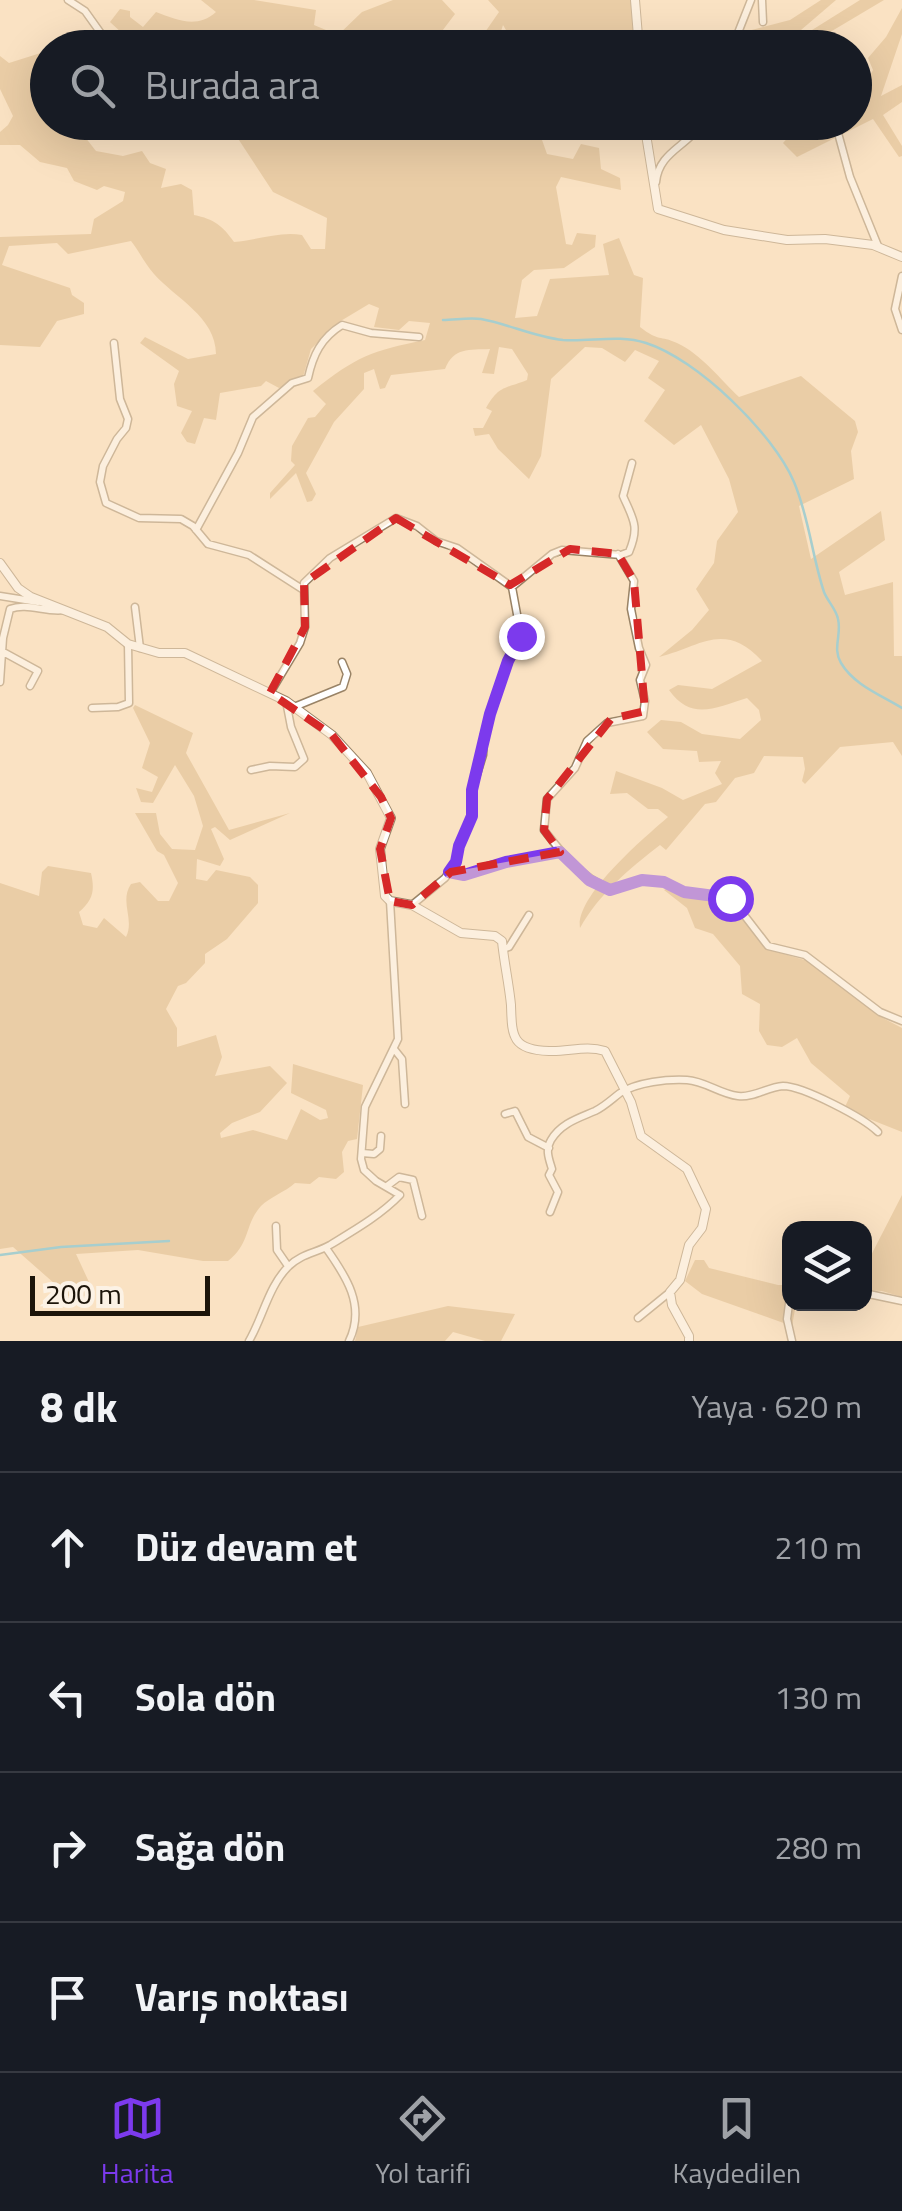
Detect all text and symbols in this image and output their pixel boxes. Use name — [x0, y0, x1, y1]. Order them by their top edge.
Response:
search box — [30, 30, 872, 140]
text: Burada ara — [145, 56, 320, 114]
icon: search — [65, 58, 120, 113]
route end — [499, 614, 545, 660]
route start — [708, 876, 754, 922]
map controls — [782, 1221, 872, 1311]
button: layers — [782, 1221, 872, 1311]
scale bar — [30, 1271, 210, 1316]
text: 200 m — [45, 1272, 122, 1315]
text: 8 dk — [40, 1374, 117, 1438]
text: Yaya · 620 m — [691, 1382, 862, 1430]
text: Düz devam et — [135, 1518, 357, 1576]
icon: ahead — [40, 1520, 95, 1575]
text: 210 m — [774, 1523, 862, 1571]
text: Sola dön — [135, 1668, 276, 1726]
icon: left — [40, 1670, 95, 1725]
text: 130 m — [774, 1673, 862, 1721]
text: Sağa dön — [135, 1818, 285, 1876]
icon: right — [40, 1820, 95, 1875]
text: 280 m — [774, 1823, 862, 1871]
text: Varış noktası — [135, 1968, 349, 2026]
icon: arrive — [40, 1970, 95, 2025]
tab: Harita — [101, 2091, 173, 2194]
tab: Yol tarifi — [375, 2091, 471, 2194]
tab: Kaydedilen — [673, 2091, 801, 2194]

